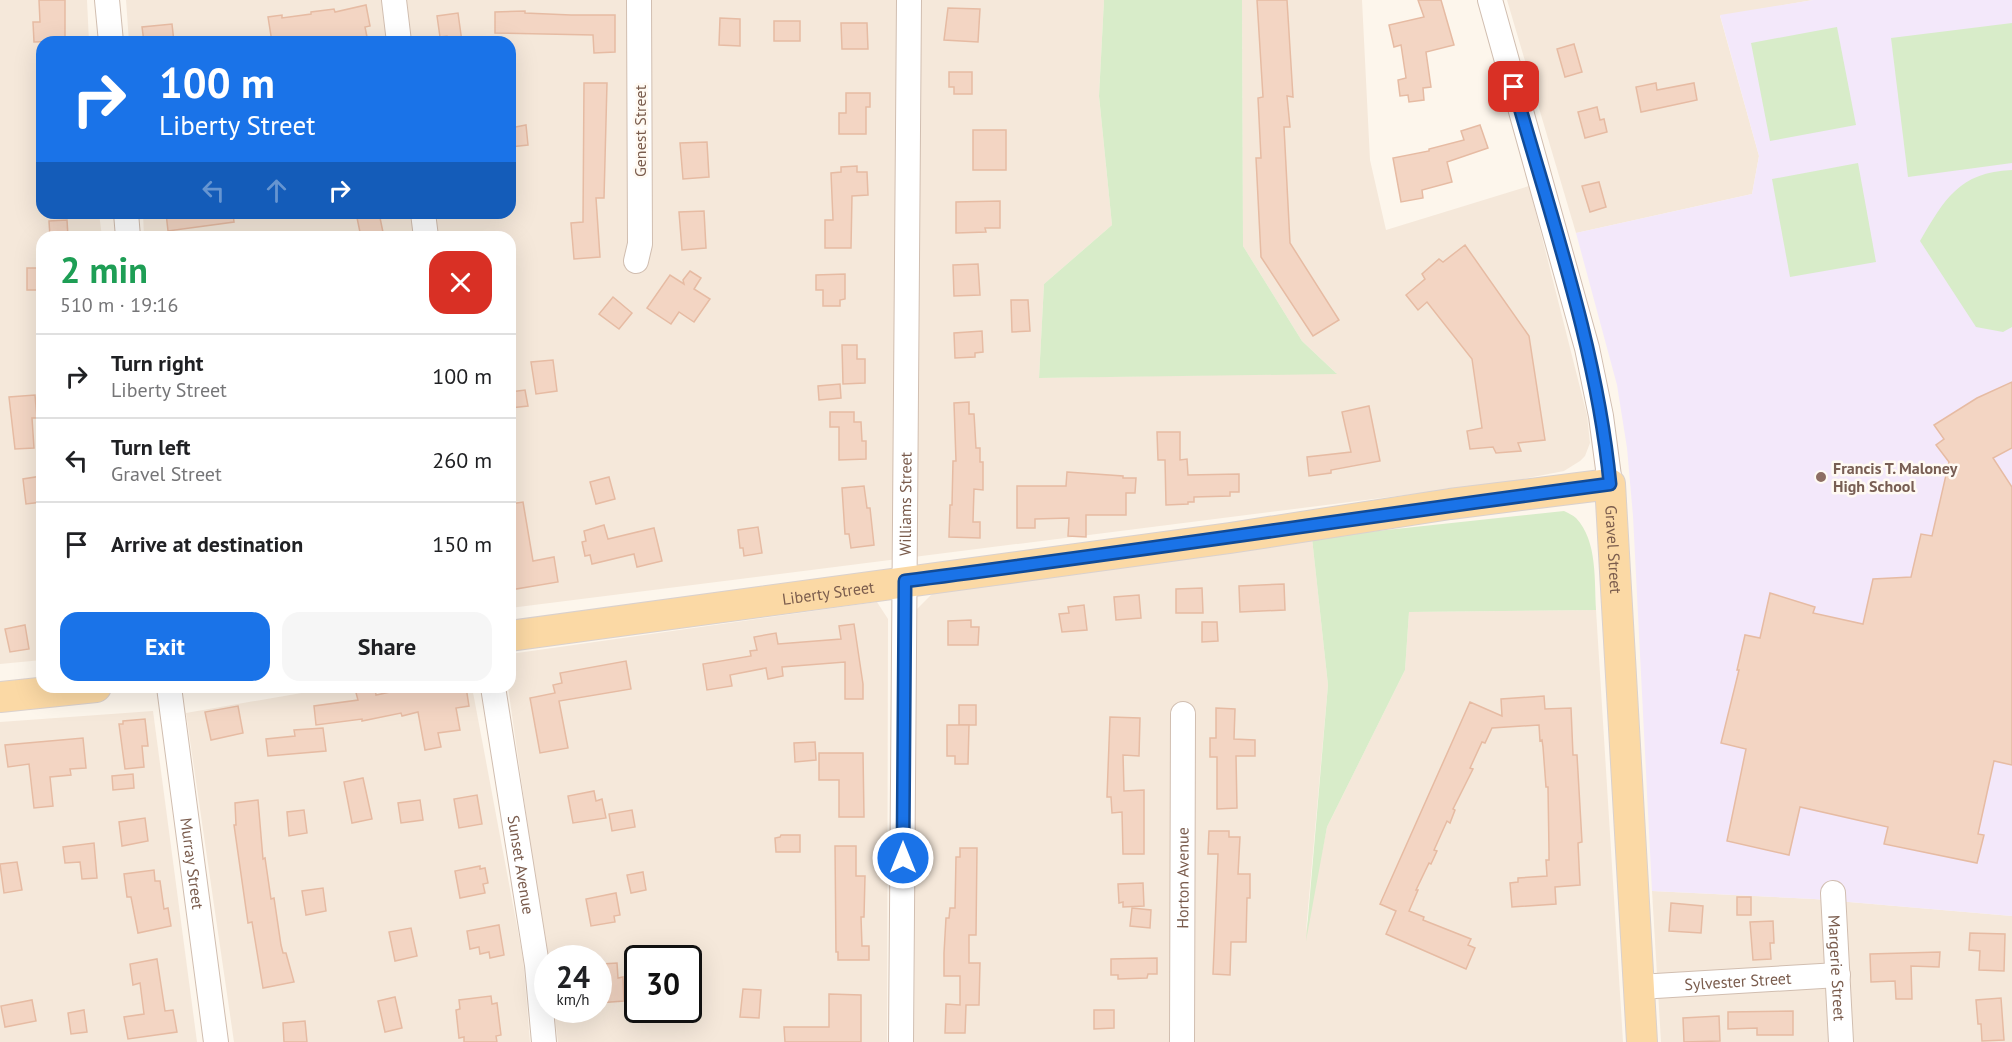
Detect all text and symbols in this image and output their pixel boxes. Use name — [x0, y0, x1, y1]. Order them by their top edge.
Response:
text: 100 m — [159, 55, 275, 110]
icon: right — [60, 60, 138, 138]
pin — [1488, 61, 1539, 112]
icon: arrive — [1497, 70, 1530, 103]
street label: Genest Street — [630, 84, 650, 177]
text: Liberty Street — [159, 108, 315, 142]
icon: left — [197, 174, 230, 207]
icon: ahead — [260, 174, 293, 207]
icon: right — [323, 174, 356, 207]
text: 2 min — [60, 246, 148, 293]
button: close — [429, 251, 492, 314]
text: 510 m · 19:16 — [60, 292, 178, 318]
text: Turn right — [111, 349, 203, 377]
icon: right — [60, 360, 93, 393]
text: 100 m — [432, 362, 492, 390]
text: Liberty Street — [111, 377, 227, 403]
text: Turn left — [111, 433, 191, 461]
icon: left — [60, 444, 93, 477]
text: 260 m — [432, 446, 492, 474]
street label: Williams Street — [895, 451, 916, 556]
place label: Francis T. Maloney High School — [1833, 458, 1958, 496]
text: Gravel Street — [111, 461, 222, 487]
marker: Francis T. Maloney High School — [1814, 470, 1828, 484]
street label: Gravel Street — [1601, 505, 1626, 595]
icon: arrive — [60, 528, 93, 561]
text: Arrive at destination — [111, 530, 303, 558]
text: 150 m — [432, 530, 492, 558]
street label: Liberty Street — [781, 576, 876, 609]
button: Exit — [60, 612, 270, 681]
button: Share — [282, 612, 492, 681]
street label: Sunset Avenue — [503, 814, 539, 916]
street label: Murray Street — [176, 816, 208, 911]
position arrow — [871, 826, 935, 890]
street label: Horton Avenue — [1172, 827, 1193, 929]
street label: Margerie Street — [1824, 914, 1850, 1022]
speed limit sign: 30 — [624, 945, 702, 1023]
text: 24 — [556, 957, 590, 996]
street label: Sylvester Street — [1684, 968, 1792, 994]
text: km/h — [557, 990, 589, 1009]

